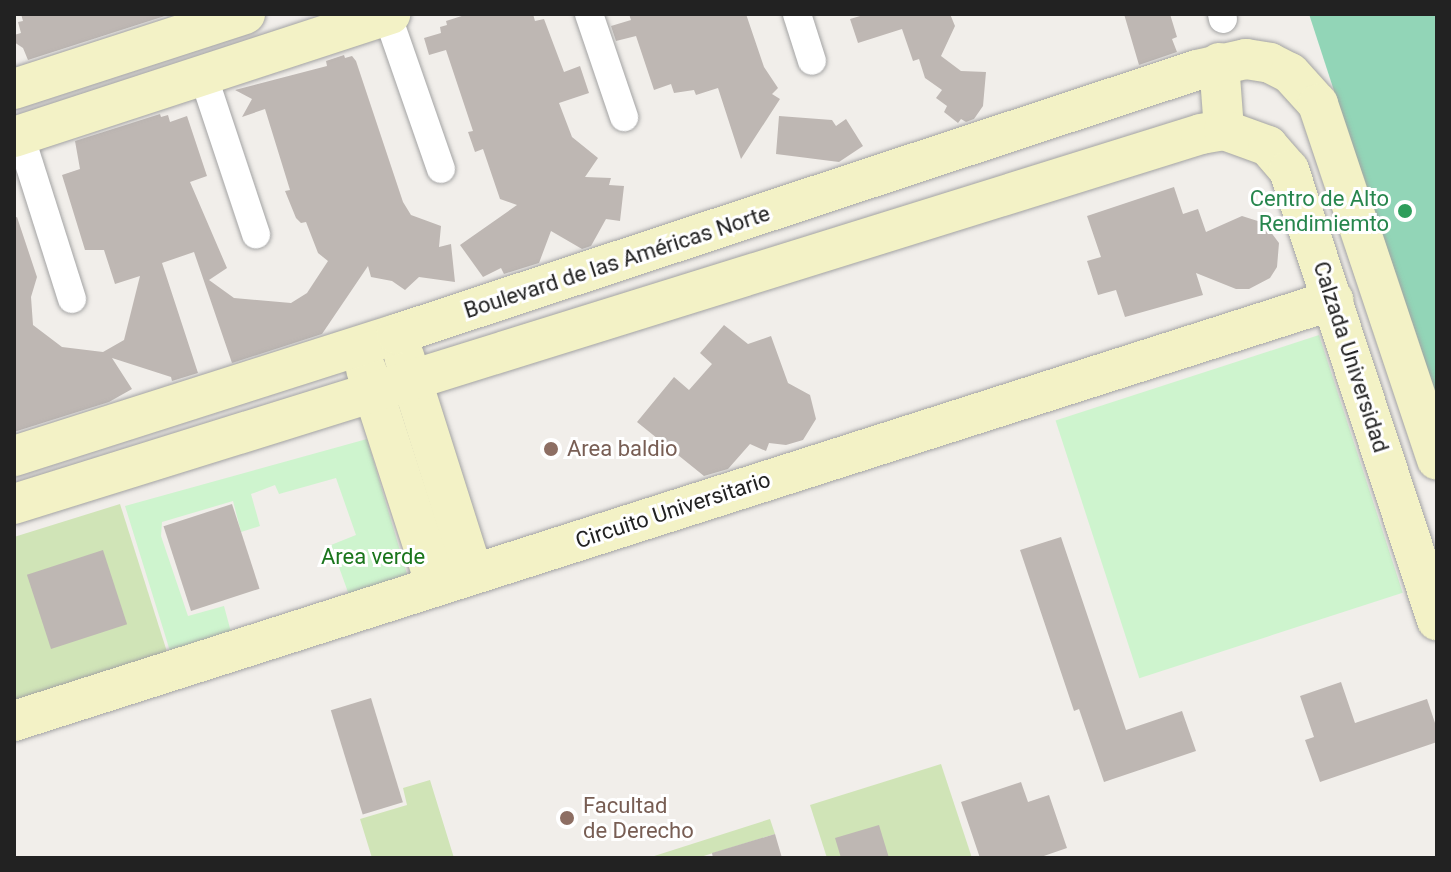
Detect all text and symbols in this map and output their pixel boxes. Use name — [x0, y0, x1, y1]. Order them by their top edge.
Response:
place label: Centro de Alto Rendimiemto — [1250, 185, 1389, 236]
street label: Boulevard de las Américas Norte — [461, 200, 773, 324]
marker: Centro de Alto Rendimiemto — [1396, 202, 1414, 220]
street label: Calzada Universidad — [1308, 258, 1394, 456]
place label: Area baldio — [567, 436, 678, 462]
marker: Area baldio — [542, 440, 560, 458]
street label: Circuito Universitario — [572, 466, 774, 554]
park label: Area verde — [321, 544, 425, 570]
place label: Facultad de Derecho — [583, 792, 694, 844]
marker: Facultad de Derecho — [558, 809, 576, 827]

